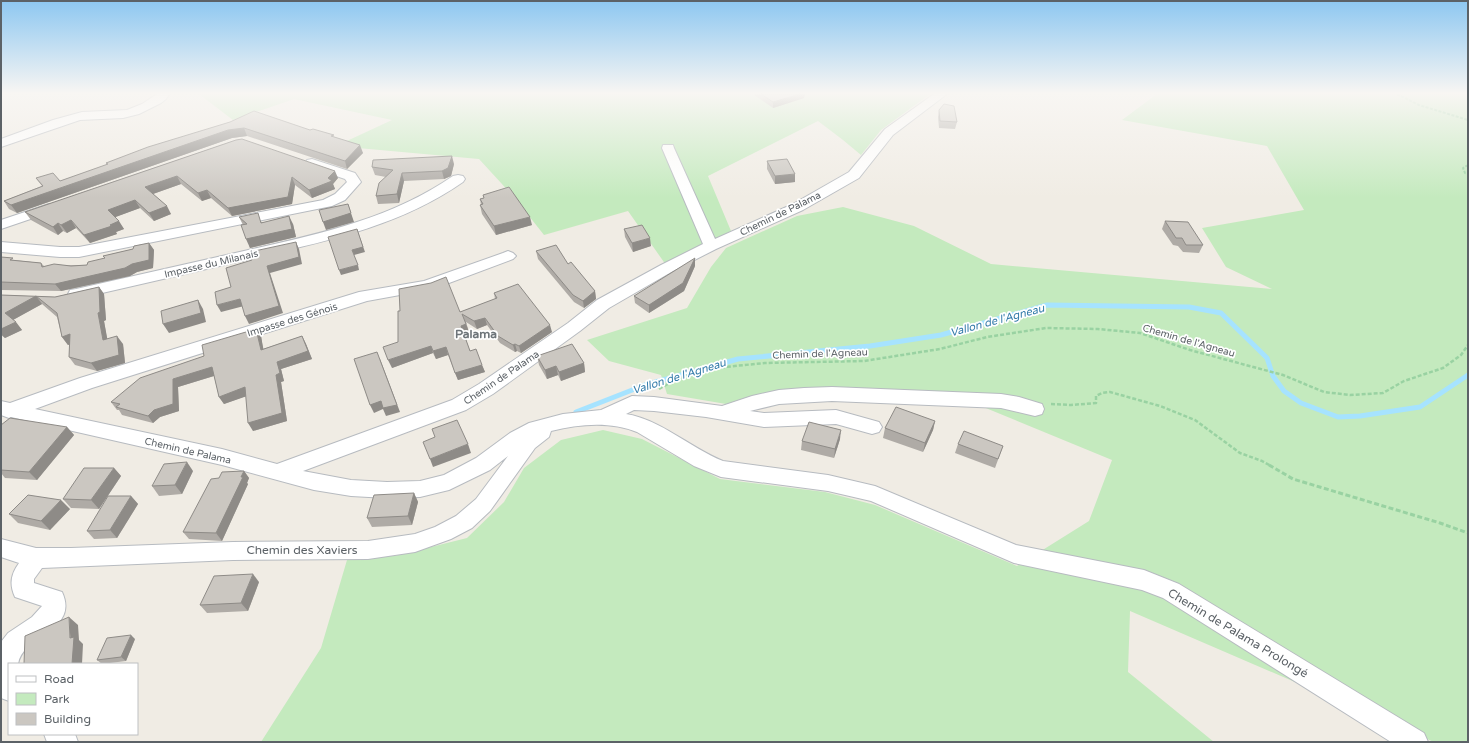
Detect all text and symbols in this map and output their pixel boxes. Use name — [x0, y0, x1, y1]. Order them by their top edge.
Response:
street label: Chemin de Palama — [738, 189, 823, 239]
street label: Impasse du Milanais — [163, 247, 259, 281]
street label: Impasse des Génois — [246, 300, 339, 339]
water label: Vallon de l'Agneau — [949, 301, 1047, 339]
street label: Chemin de l'Agneau — [1141, 322, 1236, 360]
district label: Palama — [455, 327, 497, 341]
street label: Chemin de l'Agneau — [772, 346, 868, 362]
street label: Chemin de Palama — [461, 348, 542, 408]
water label: Vallon de l'Agneau — [631, 356, 729, 397]
street label: Chemin de Palama — [143, 435, 232, 467]
street label: Chemin des Xaviers — [246, 543, 358, 557]
street label: Chemin de Palama Prolongé — [1165, 586, 1311, 681]
legend — [8, 663, 138, 735]
text: Road — [44, 672, 74, 686]
text: Park — [44, 692, 70, 706]
text: Building — [44, 712, 91, 726]

